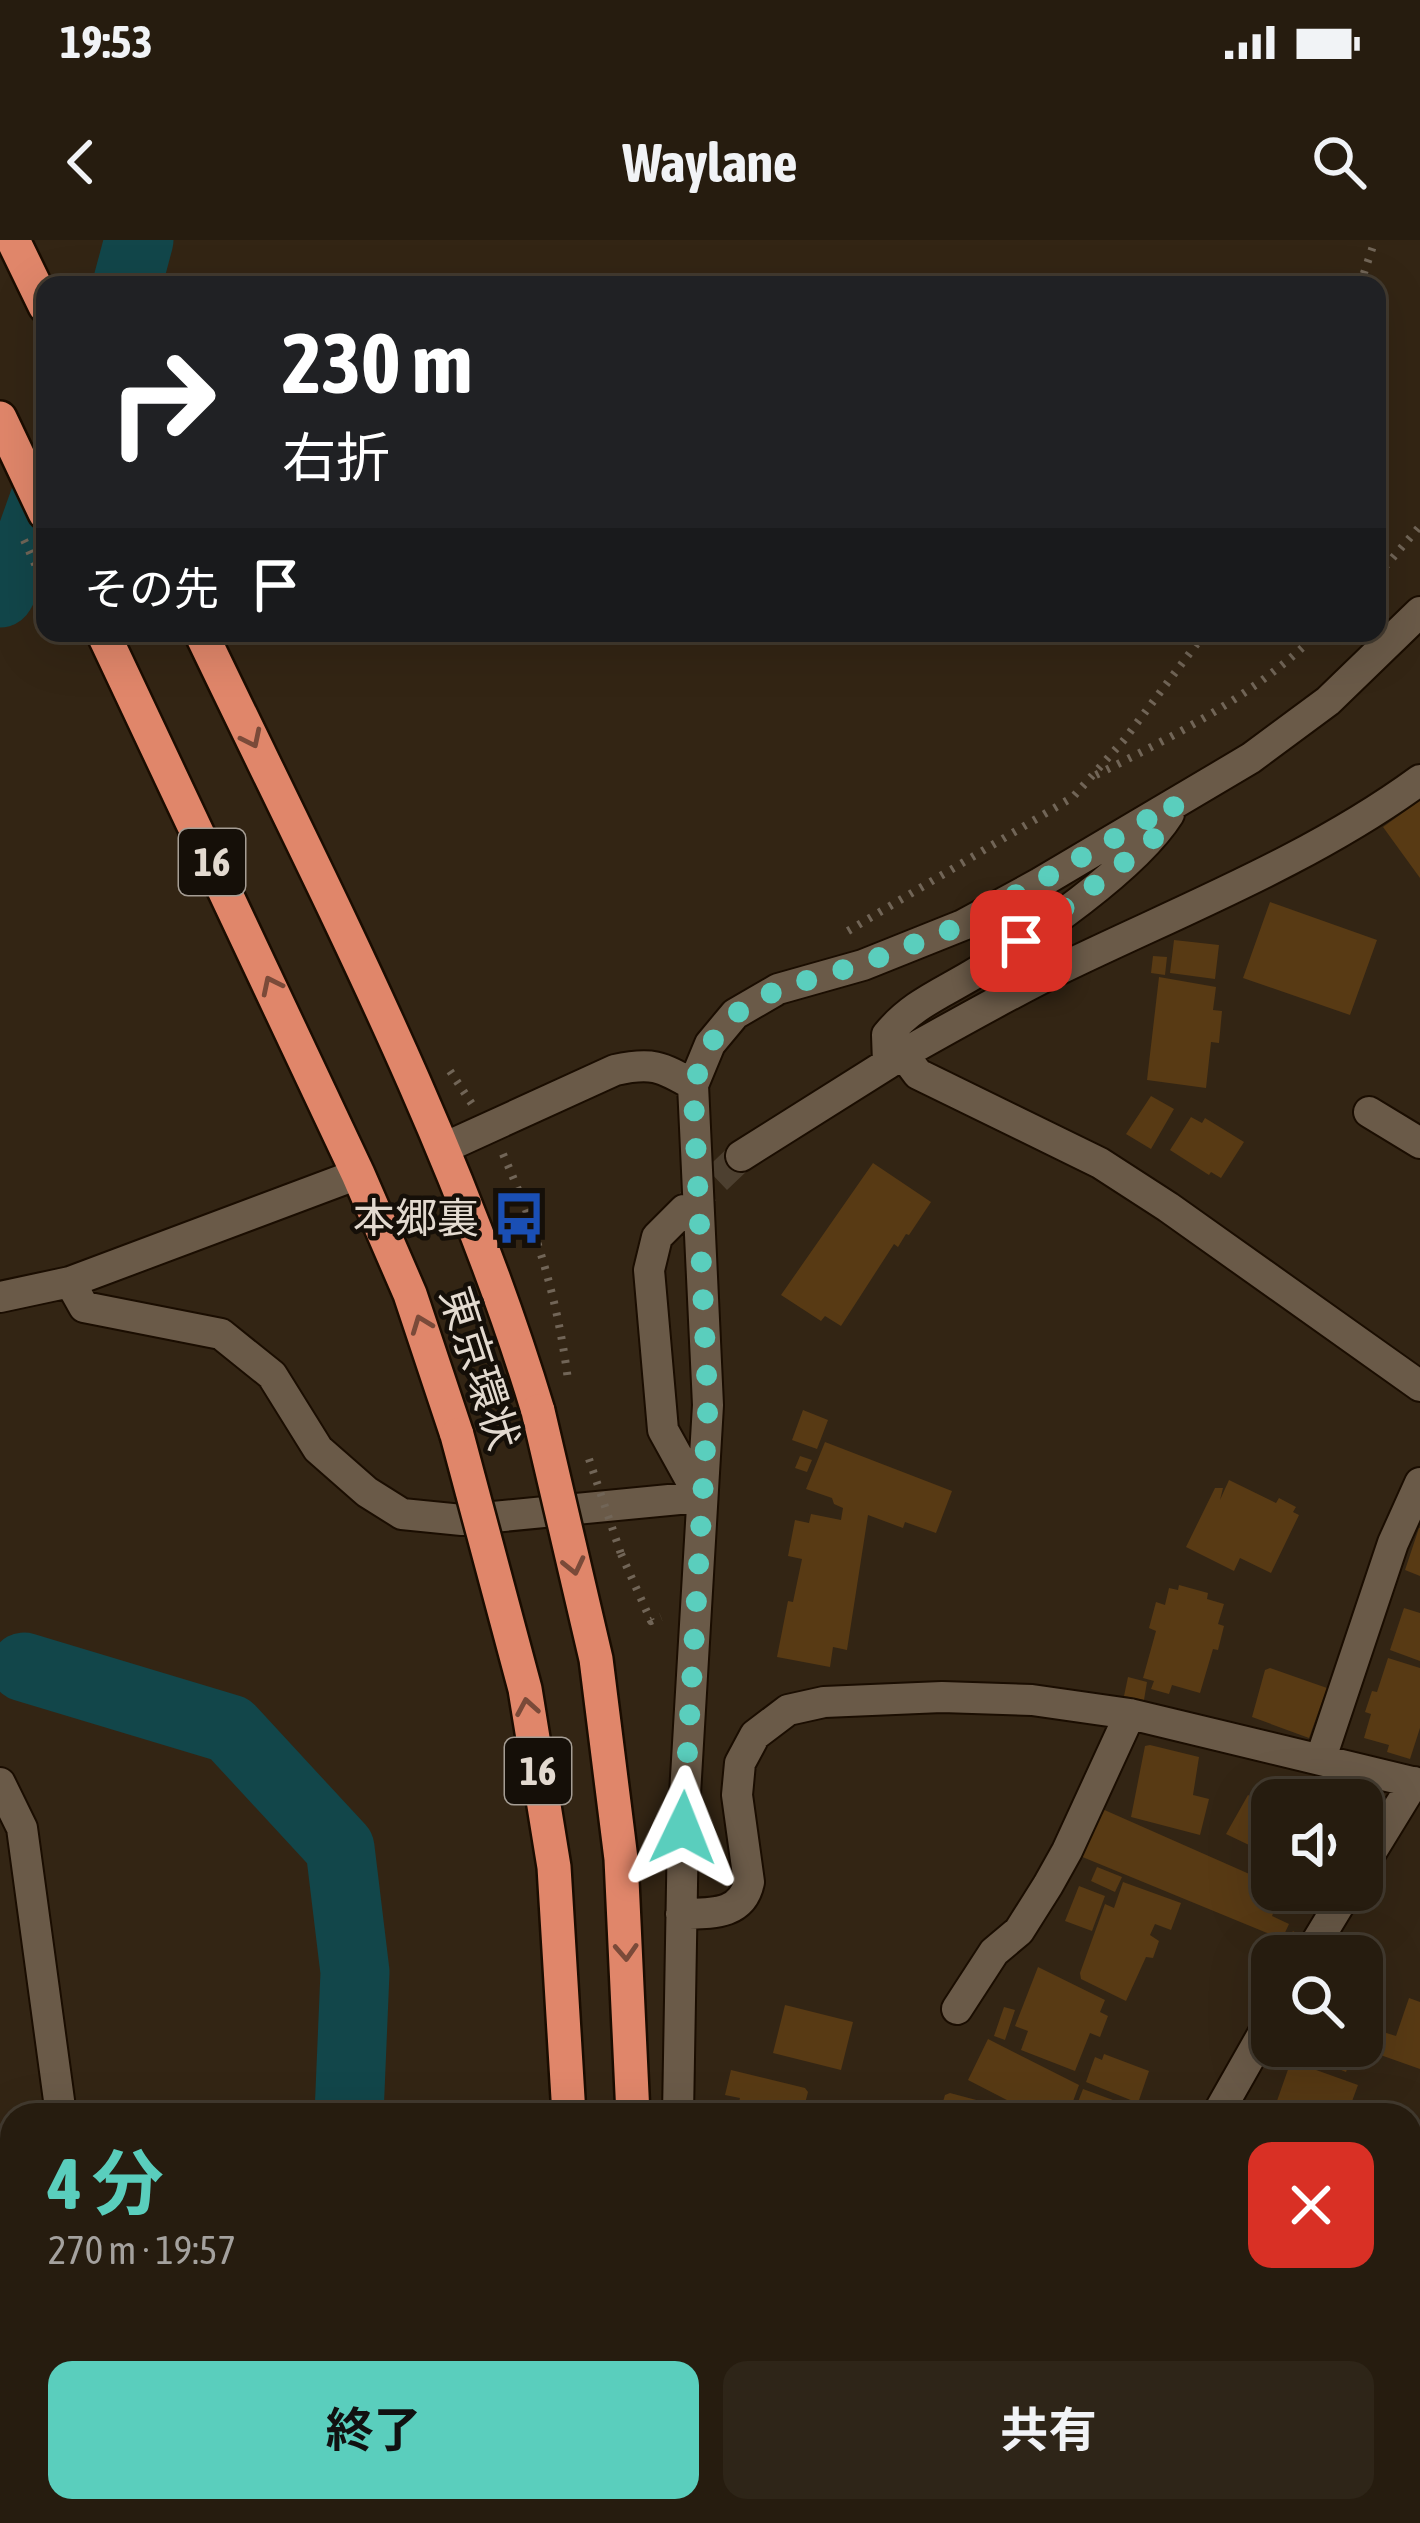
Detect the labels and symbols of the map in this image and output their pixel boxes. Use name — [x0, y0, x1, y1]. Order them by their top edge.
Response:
one-way arrow — [237, 727, 261, 748]
road number: 16 — [179, 829, 245, 895]
pin — [970, 890, 1072, 992]
one-way arrow — [261, 976, 285, 997]
bus stop icon: 本郷裏 — [490, 1189, 548, 1247]
place label: 本郷裏 — [353, 1194, 479, 1242]
street label: 東京環状 — [431, 1281, 529, 1455]
one-way arrow — [411, 1314, 435, 1335]
one-way arrow — [560, 1555, 585, 1575]
one-way arrow — [516, 1697, 541, 1717]
road number: 16 — [505, 1738, 571, 1804]
position arrow — [620, 1765, 746, 1891]
one-way arrow — [613, 1943, 639, 1962]

